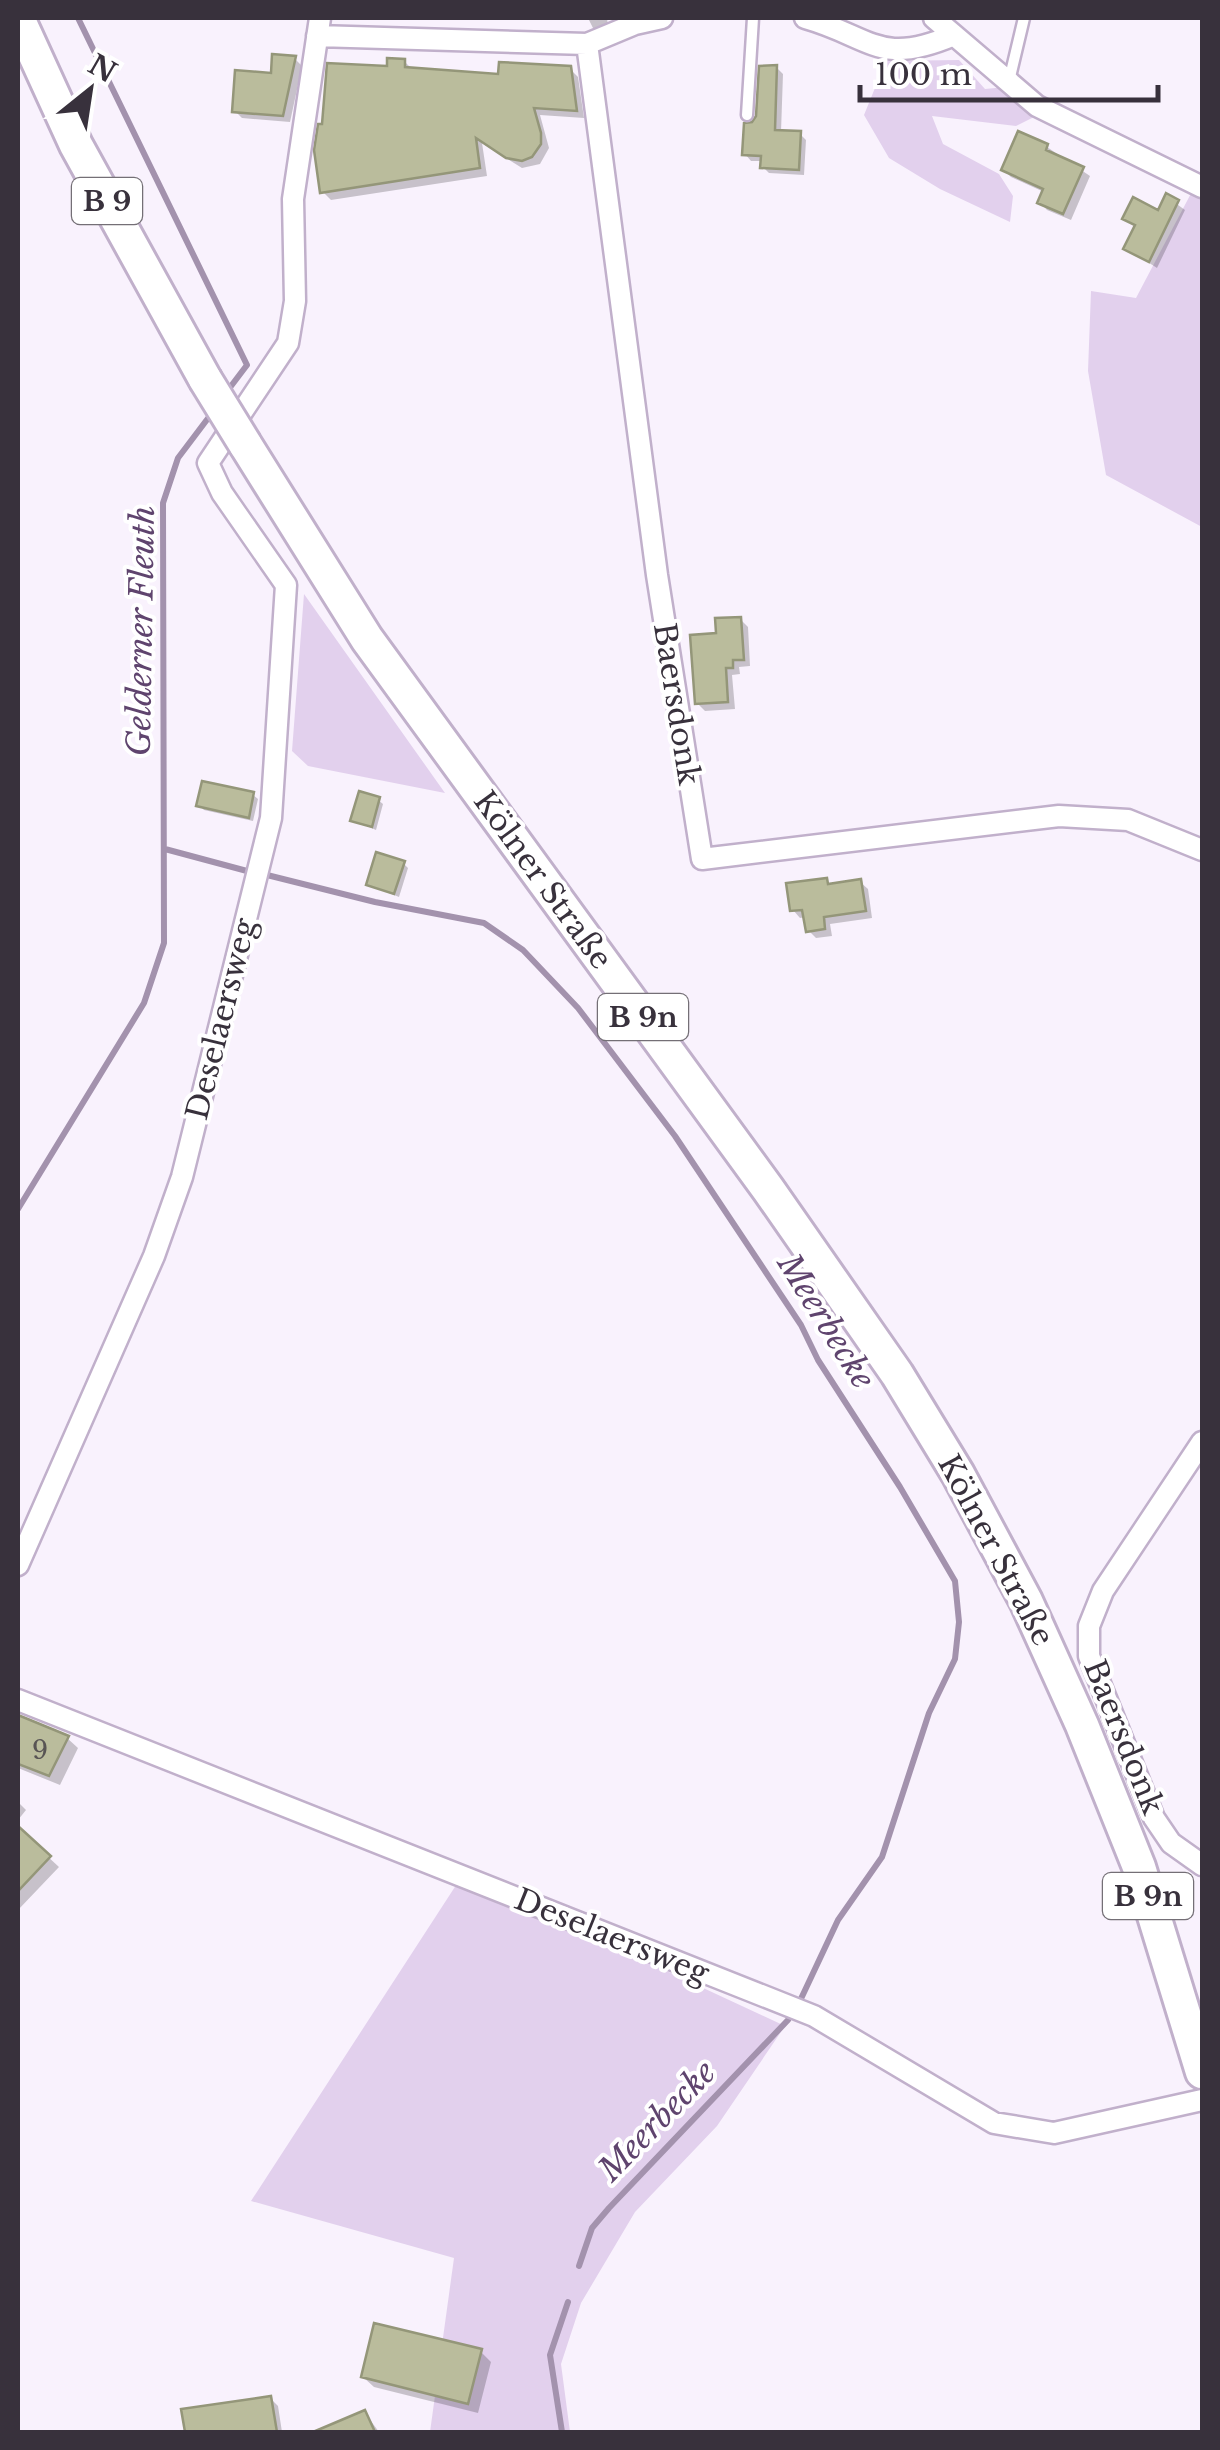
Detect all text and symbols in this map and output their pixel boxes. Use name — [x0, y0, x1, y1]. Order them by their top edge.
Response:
north arrow — [40, 40, 140, 140]
scale bar — [860, 40, 1158, 102]
text: N — [82, 47, 122, 91]
text: 100 m — [875, 56, 972, 93]
road number: B 9 — [72, 178, 142, 224]
water label: Gelderner Fleuth — [119, 505, 163, 757]
street label: Baersdonk — [646, 620, 708, 788]
street label: Kölner Straße — [466, 784, 620, 976]
street label: Deselaersweg — [178, 914, 264, 1123]
road number: B 9n — [598, 994, 688, 1040]
water label: Meerbecke — [768, 1245, 883, 1396]
street label: Kölner Straße — [930, 1448, 1062, 1652]
street label: Baersdonk — [1076, 1654, 1172, 1820]
house number: 9 — [32, 1735, 48, 1766]
road number: B 9n — [1103, 1873, 1193, 1919]
street label: Deselaersweg — [510, 1880, 715, 1992]
water label: Meerbecke — [589, 2052, 724, 2190]

